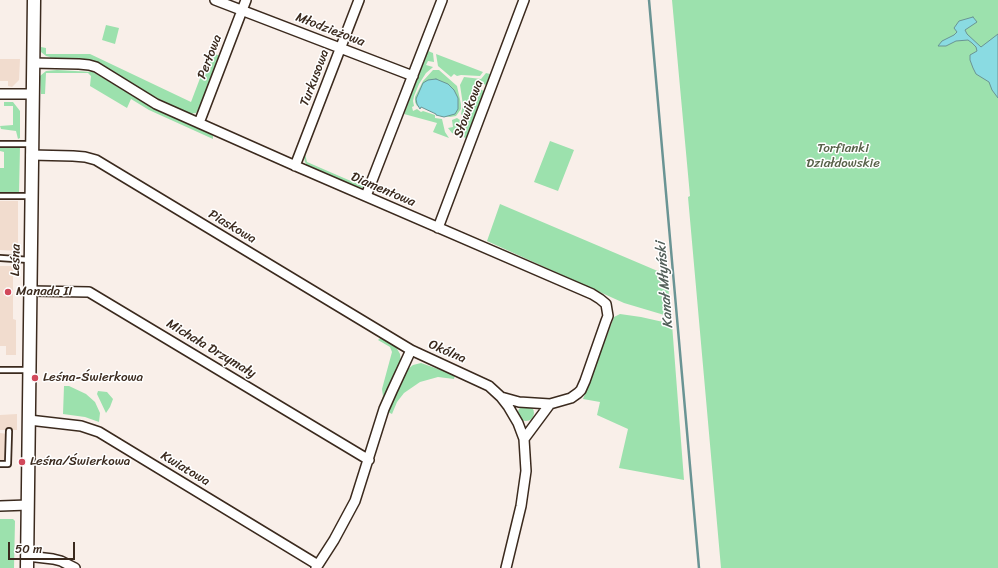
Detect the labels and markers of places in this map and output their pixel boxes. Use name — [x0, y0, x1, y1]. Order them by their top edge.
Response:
place label: Manada II — [16, 284, 73, 300]
marker: Manada II — [3, 287, 13, 297]
place label: Leśna-Świerkowa — [43, 370, 143, 386]
marker: Leśna-Świerkowa — [30, 373, 40, 383]
place label: Leśna/Świerkowa — [30, 454, 130, 470]
marker: Leśna/Świerkowa — [17, 457, 27, 467]

